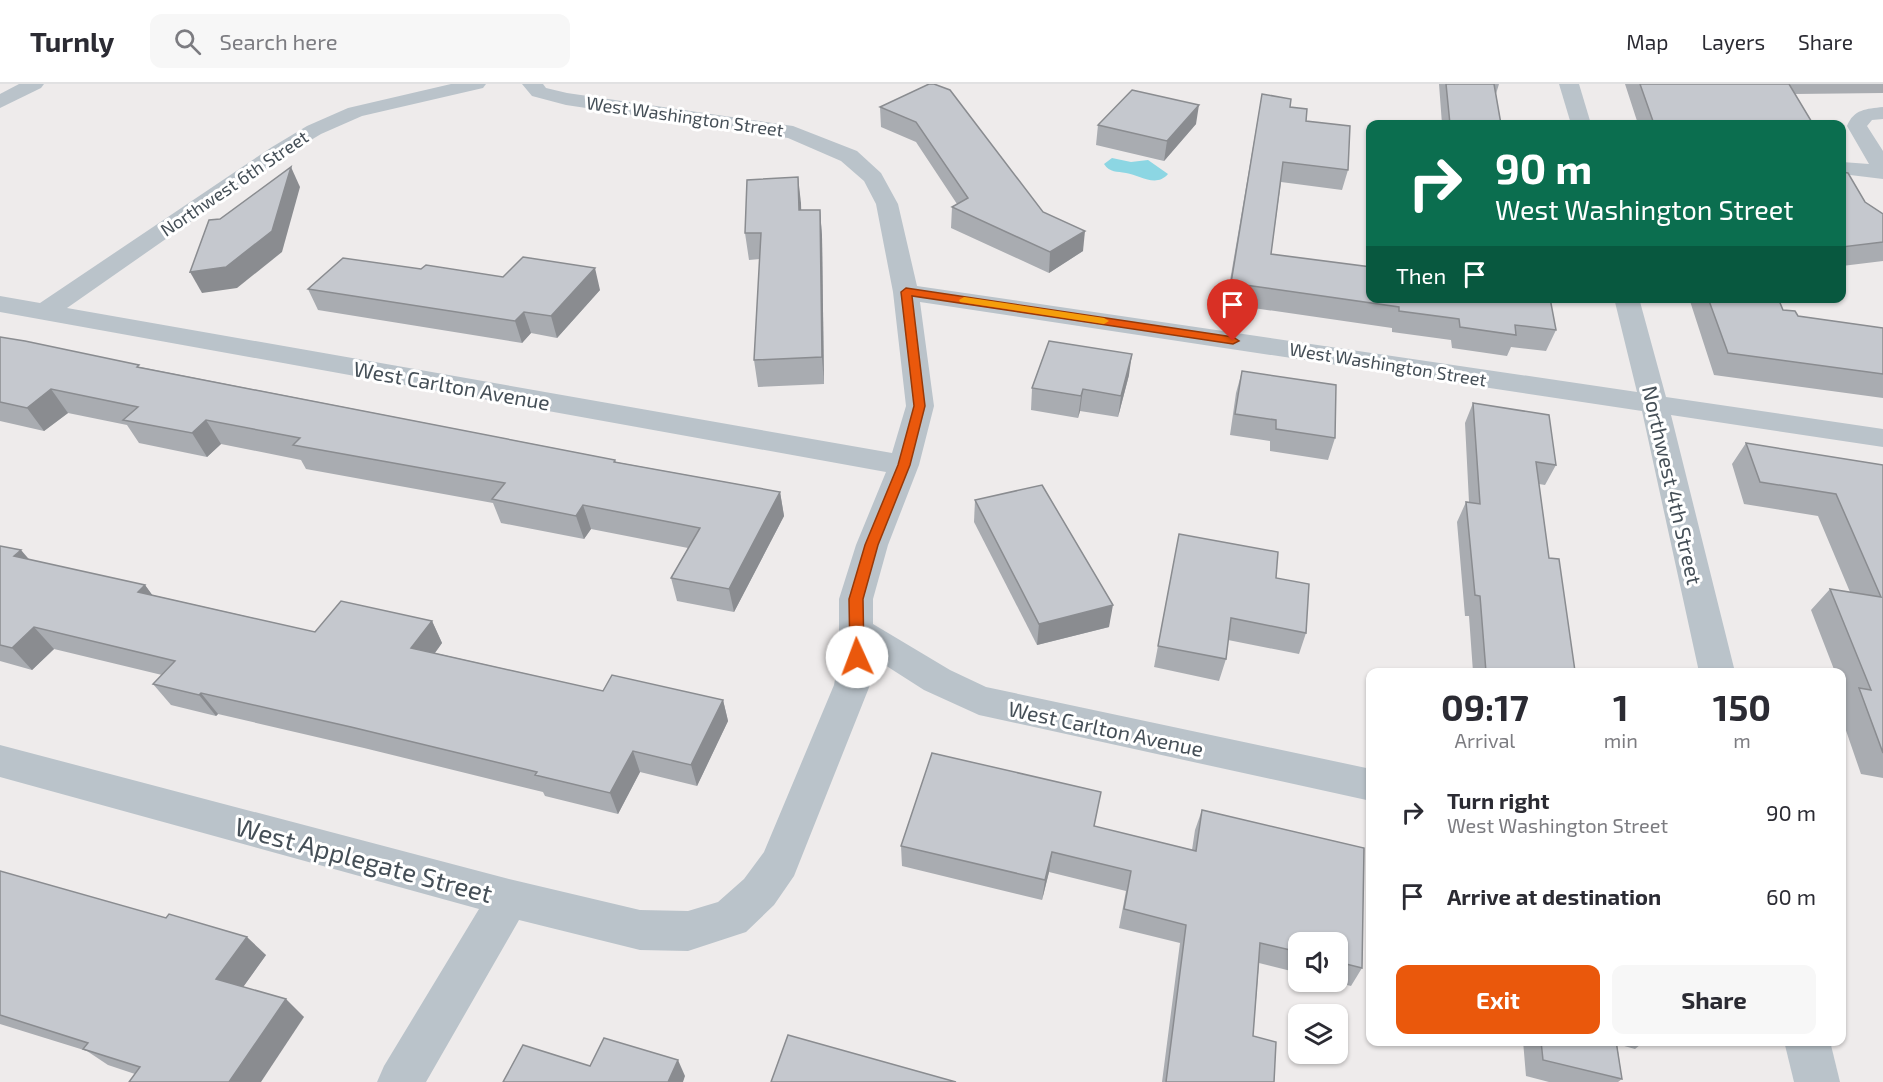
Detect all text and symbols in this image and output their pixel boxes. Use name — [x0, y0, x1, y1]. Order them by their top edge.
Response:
search box — [150, 14, 570, 68]
text: Turnly — [30, 24, 114, 58]
icon: search — [171, 25, 204, 58]
text: Search here — [219, 28, 338, 54]
text: Map — [1626, 29, 1668, 54]
text: Layers — [1701, 29, 1765, 54]
text: Share — [1798, 29, 1853, 54]
street label: West Washington Street — [585, 91, 785, 141]
street label: Northwest 6th Street — [156, 125, 312, 241]
text: 90 m — [1495, 142, 1592, 192]
icon: right — [1396, 144, 1474, 222]
text: West Washington Street — [1495, 193, 1794, 225]
icon: arrive — [1458, 258, 1491, 291]
text: Then — [1396, 262, 1446, 288]
pin — [1207, 279, 1258, 341]
icon: arrive — [1216, 288, 1249, 321]
street label: West Washington Street — [1288, 338, 1488, 390]
street label: West Carlton Avenue — [352, 355, 552, 415]
street label: Northwest 4th Street — [1638, 383, 1708, 587]
position arrow — [825, 625, 889, 689]
text: 09:17 — [1441, 685, 1529, 728]
text: 1 — [1613, 685, 1629, 728]
text: 150 — [1713, 685, 1771, 728]
street label: West Carlton Avenue — [1006, 695, 1206, 761]
text: Arrival — [1454, 728, 1515, 752]
text: min — [1604, 728, 1638, 752]
text: m — [1733, 728, 1751, 752]
text: Turn right — [1447, 787, 1549, 813]
icon: right — [1396, 796, 1429, 829]
text: 90 m — [1766, 799, 1816, 825]
street label: West Applegate Street — [232, 810, 496, 908]
text: West Washington Street — [1447, 813, 1668, 837]
icon: arrive — [1396, 880, 1429, 913]
text: Arrive at destination — [1447, 883, 1661, 909]
text: 60 m — [1766, 883, 1816, 909]
map controls — [1288, 932, 1348, 1064]
button: sound — [1288, 932, 1348, 992]
button: Exit — [1396, 965, 1600, 1034]
button: Share — [1612, 965, 1816, 1034]
button: layers — [1288, 1004, 1348, 1064]

